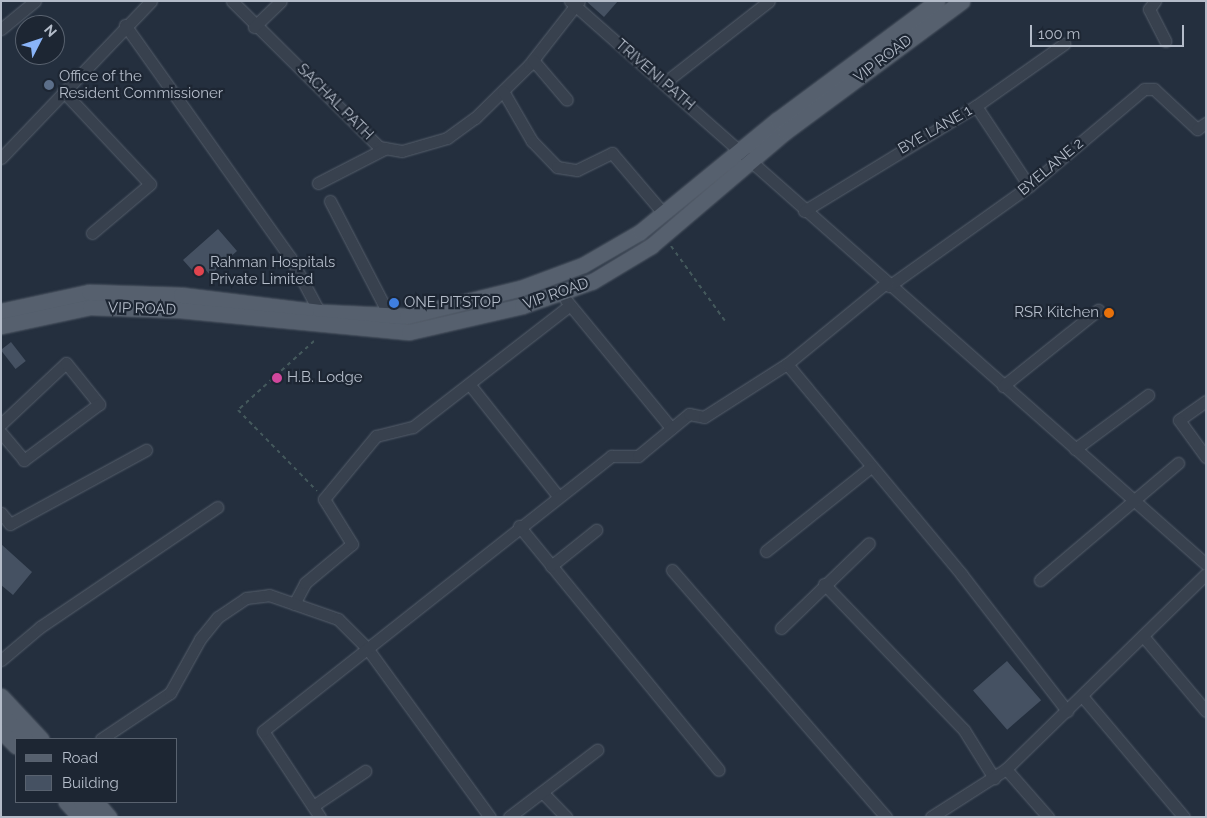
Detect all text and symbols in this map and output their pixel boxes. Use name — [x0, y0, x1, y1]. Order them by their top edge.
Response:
north arrow — [15, 15, 65, 65]
scale bar — [1032, 15, 1186, 47]
text: N — [41, 22, 60, 40]
text: 100 m — [1038, 25, 1080, 43]
street label: VIP ROAD — [850, 31, 916, 87]
street label: TRIVENI PATH — [612, 36, 698, 114]
street label: SACHAL PATH — [293, 60, 377, 144]
place label: Office of the Resident Commissioner — [59, 67, 223, 102]
marker: Office of the Resident Commissioner — [43, 79, 55, 91]
street label: BYE LANE 1 — [895, 102, 975, 158]
street label: BYELANE 2 — [1015, 134, 1087, 200]
place label: Rahman Hospitals Private Limited — [210, 253, 335, 288]
marker: Rahman Hospitals Private Limited — [192, 264, 206, 278]
street label: VIP ROAD — [521, 274, 591, 314]
place label: ONE PITSTOP — [404, 294, 500, 312]
marker: ONE PITSTOP — [388, 297, 400, 309]
street label: VIP ROAD — [107, 299, 177, 319]
place label: RSR Kitchen — [1014, 304, 1099, 322]
marker: RSR Kitchen — [1103, 307, 1115, 319]
place label: H.B. Lodge — [287, 369, 362, 387]
marker: H.B. Lodge — [271, 372, 283, 384]
legend — [15, 738, 178, 803]
text: Road — [62, 749, 98, 767]
text: Building — [62, 774, 119, 792]

